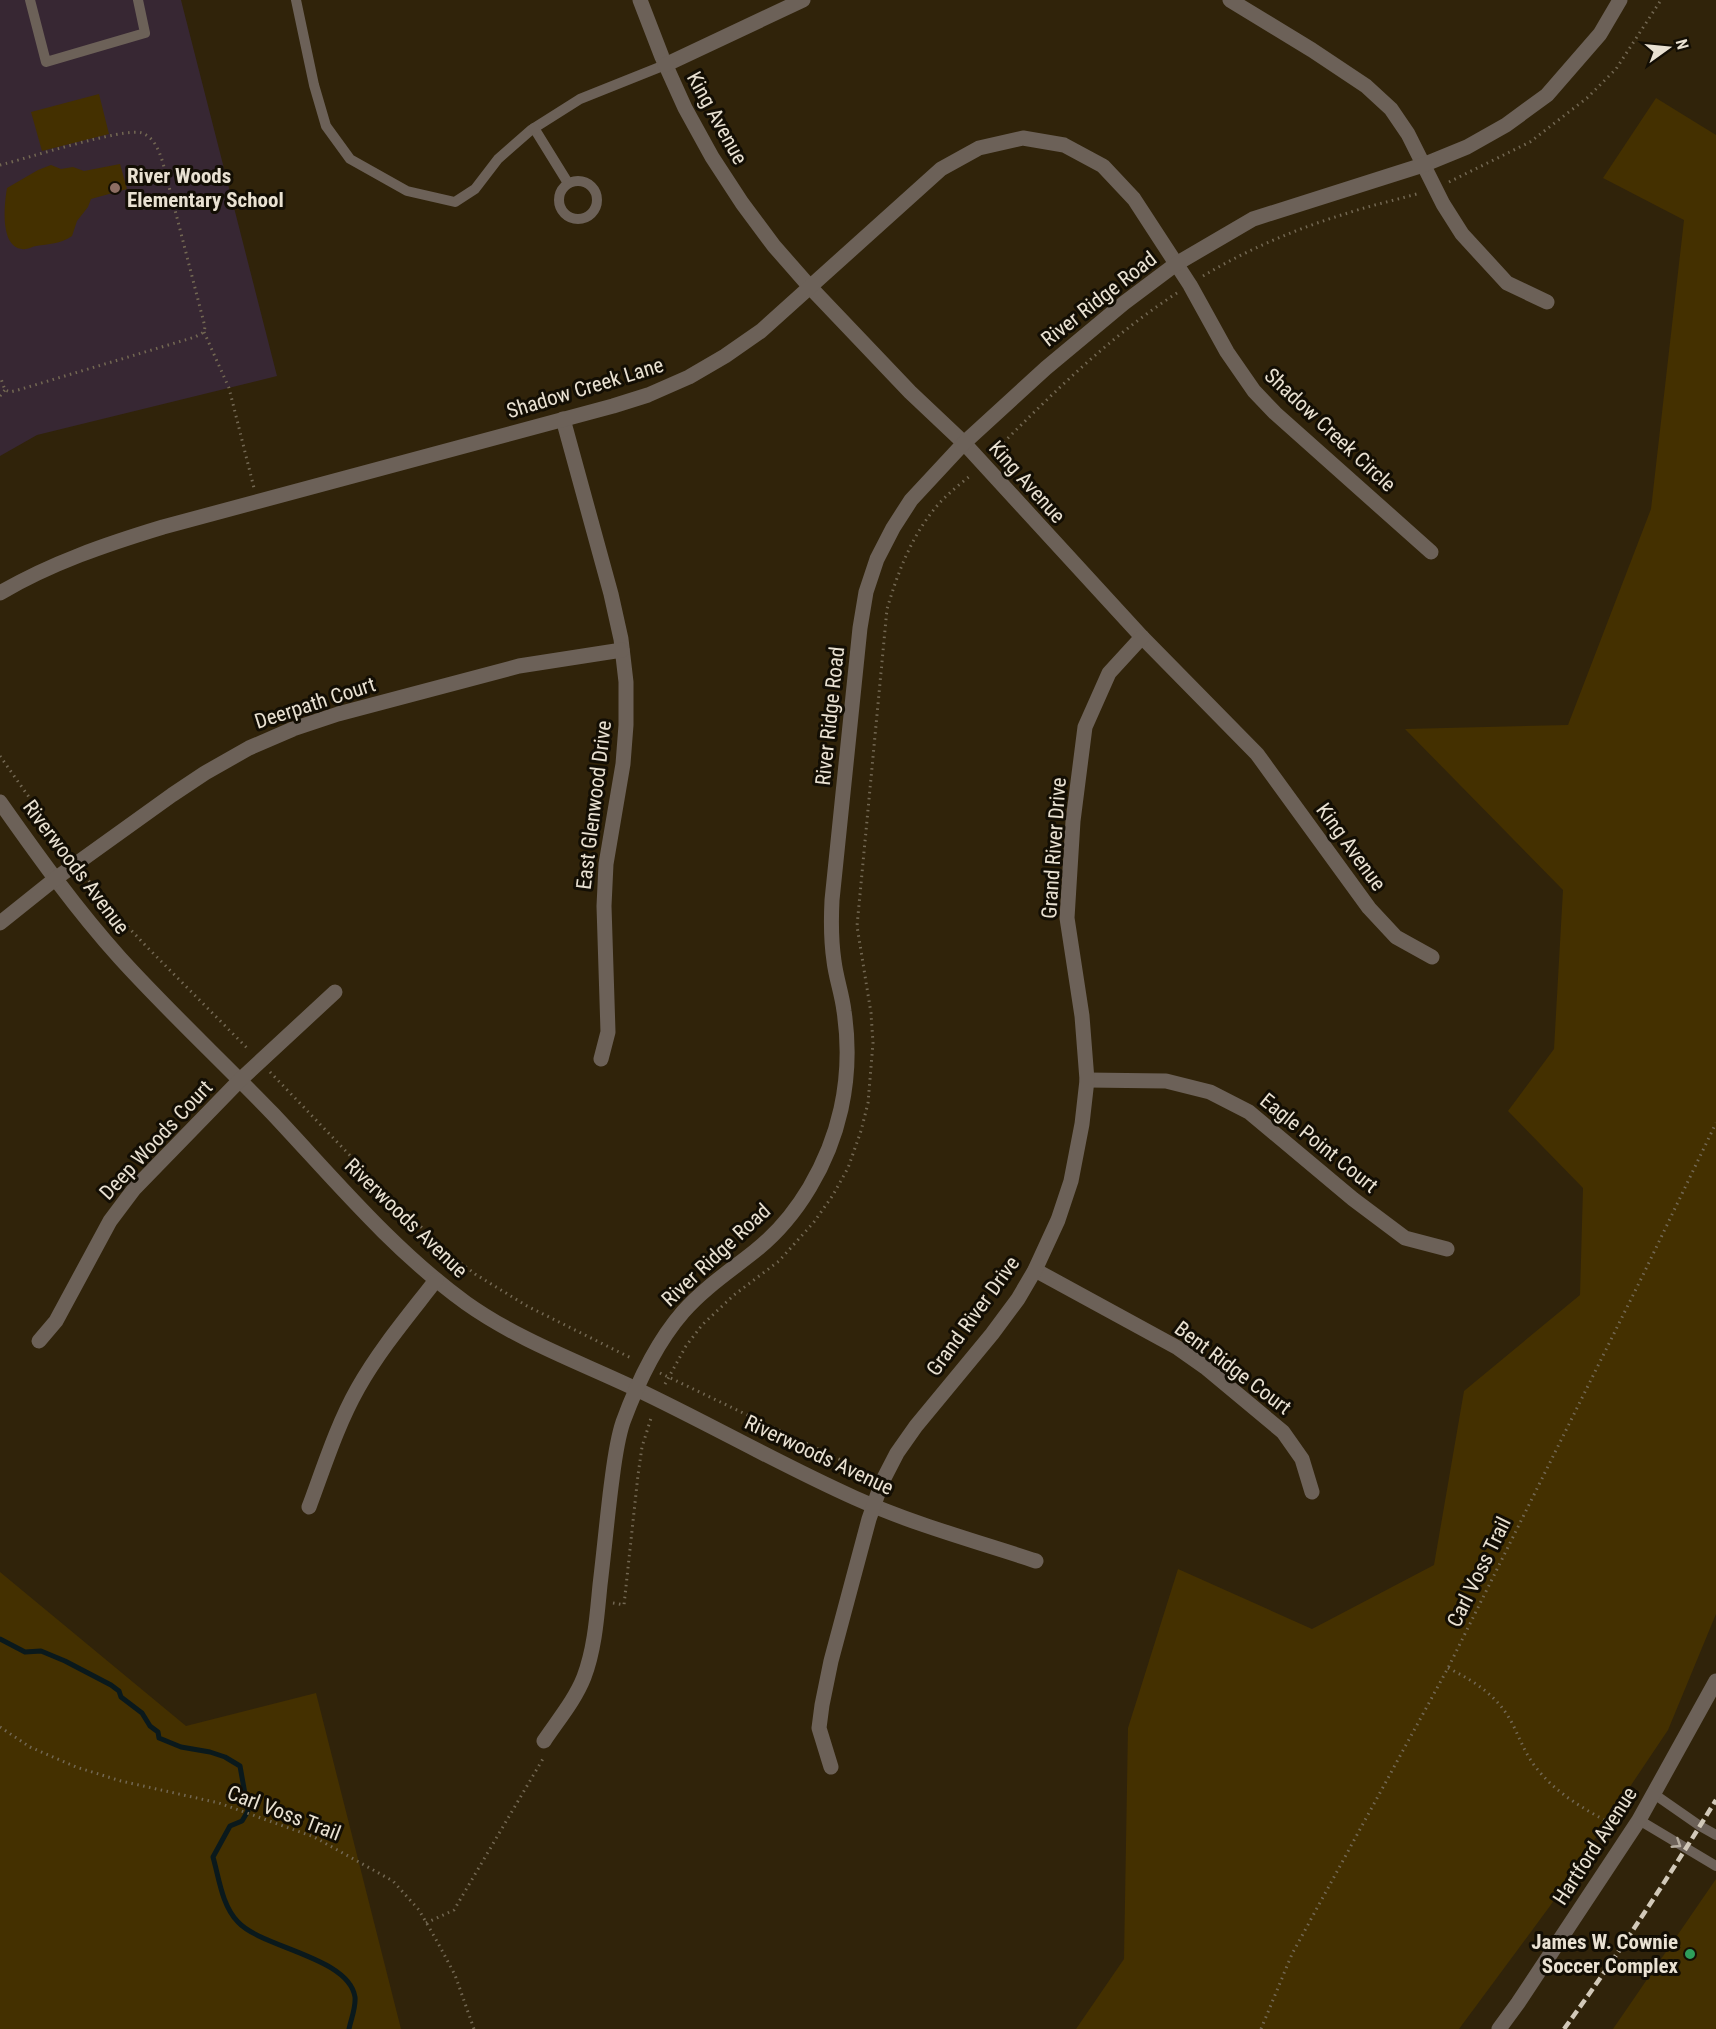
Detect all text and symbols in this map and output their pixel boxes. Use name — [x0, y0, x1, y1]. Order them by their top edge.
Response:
north arrow — [1638, 18, 1698, 78]
text: N — [1672, 37, 1692, 51]
street label: King Avenue — [682, 68, 752, 169]
place label: River Woods Elementary School — [127, 164, 284, 212]
marker: River Woods Elementary School — [108, 181, 122, 195]
street label: River Ridge Road — [1037, 247, 1161, 351]
street label: Shadow Creek Lane — [504, 353, 666, 423]
street label: Shadow Creek Circle — [1260, 363, 1400, 497]
street label: King Avenue — [984, 436, 1070, 528]
street label: River Ridge Road — [811, 645, 849, 787]
street label: Deerpath Court — [252, 672, 378, 734]
street label: East Glenwood Drive — [572, 719, 616, 891]
street label: Grand River Drive — [1037, 776, 1071, 919]
street label: Riverwoods Avenue — [18, 795, 134, 939]
street label: King Avenue — [1311, 799, 1391, 895]
street label: Deep Woods Court — [95, 1075, 217, 1205]
street label: Eagle Point Court — [1255, 1088, 1383, 1198]
street label: Riverwoods Avenue — [340, 1153, 472, 1283]
street label: River Ridge Road — [657, 1199, 775, 1311]
street label: Grand River Drive — [922, 1252, 1024, 1380]
street label: Bent Ridge Court — [1170, 1316, 1296, 1420]
street label: Riverwoods Avenue — [741, 1410, 897, 1500]
street label: Carl Voss Trail — [1442, 1513, 1516, 1631]
street label: Carl Voss Trail — [224, 1780, 344, 1846]
street label: Hartford Avenue — [1548, 1783, 1642, 1909]
one-way arrow — [1671, 1836, 1681, 1848]
place label: James W. Cownie Soccer Complex — [1531, 1930, 1678, 1978]
marker: James W. Cownie Soccer Complex — [1683, 1947, 1697, 1961]

